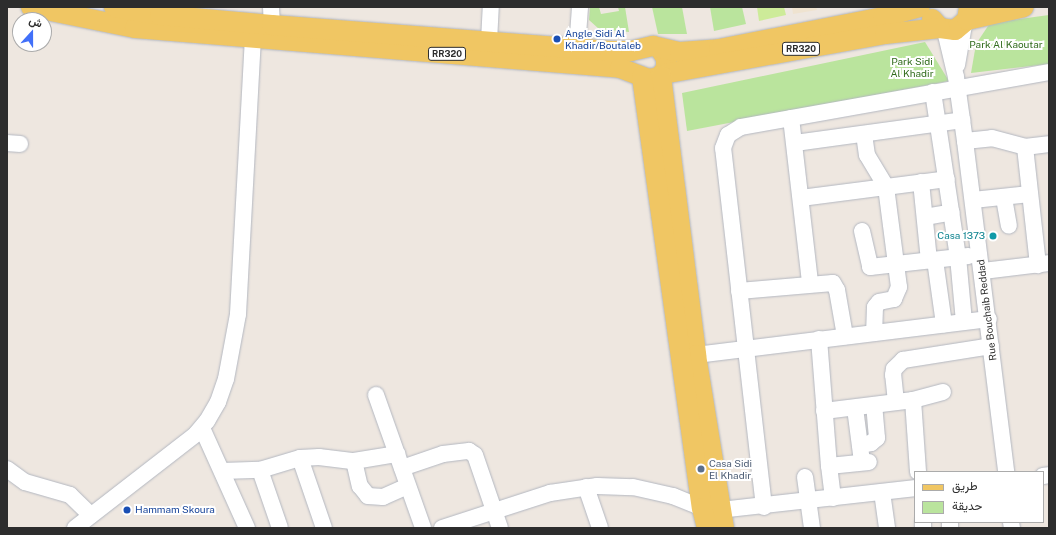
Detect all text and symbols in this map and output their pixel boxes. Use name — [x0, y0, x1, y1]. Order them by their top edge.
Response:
north arrow — [12, 12, 52, 52]
text: ش — [28, 14, 44, 30]
place label: Angle Sidi Al Khadir/Boutaleb — [565, 27, 641, 50]
marker: Angle Sidi Al Khadir/Boutaleb — [552, 34, 562, 44]
park label: Park Al Kaoutar — [969, 39, 1043, 51]
road number: RR320 — [781, 42, 821, 56]
road number: RR320 — [427, 47, 467, 61]
park label: Park Sidi Al Khadir — [890, 55, 934, 78]
place label: Casa 1373 — [937, 230, 985, 242]
marker: Casa 1373 — [988, 231, 998, 241]
street label: Rue Bouchaib Reddad — [975, 259, 999, 361]
place label: Casa Sidi El Khadir — [709, 457, 752, 480]
marker: Casa Sidi El Khadir — [696, 464, 706, 474]
legend — [914, 471, 1044, 523]
text: طريق — [952, 479, 977, 493]
text: حديقة — [952, 499, 982, 513]
place label: Hammam Skoura — [135, 504, 215, 516]
marker: Hammam Skoura — [122, 505, 132, 515]

